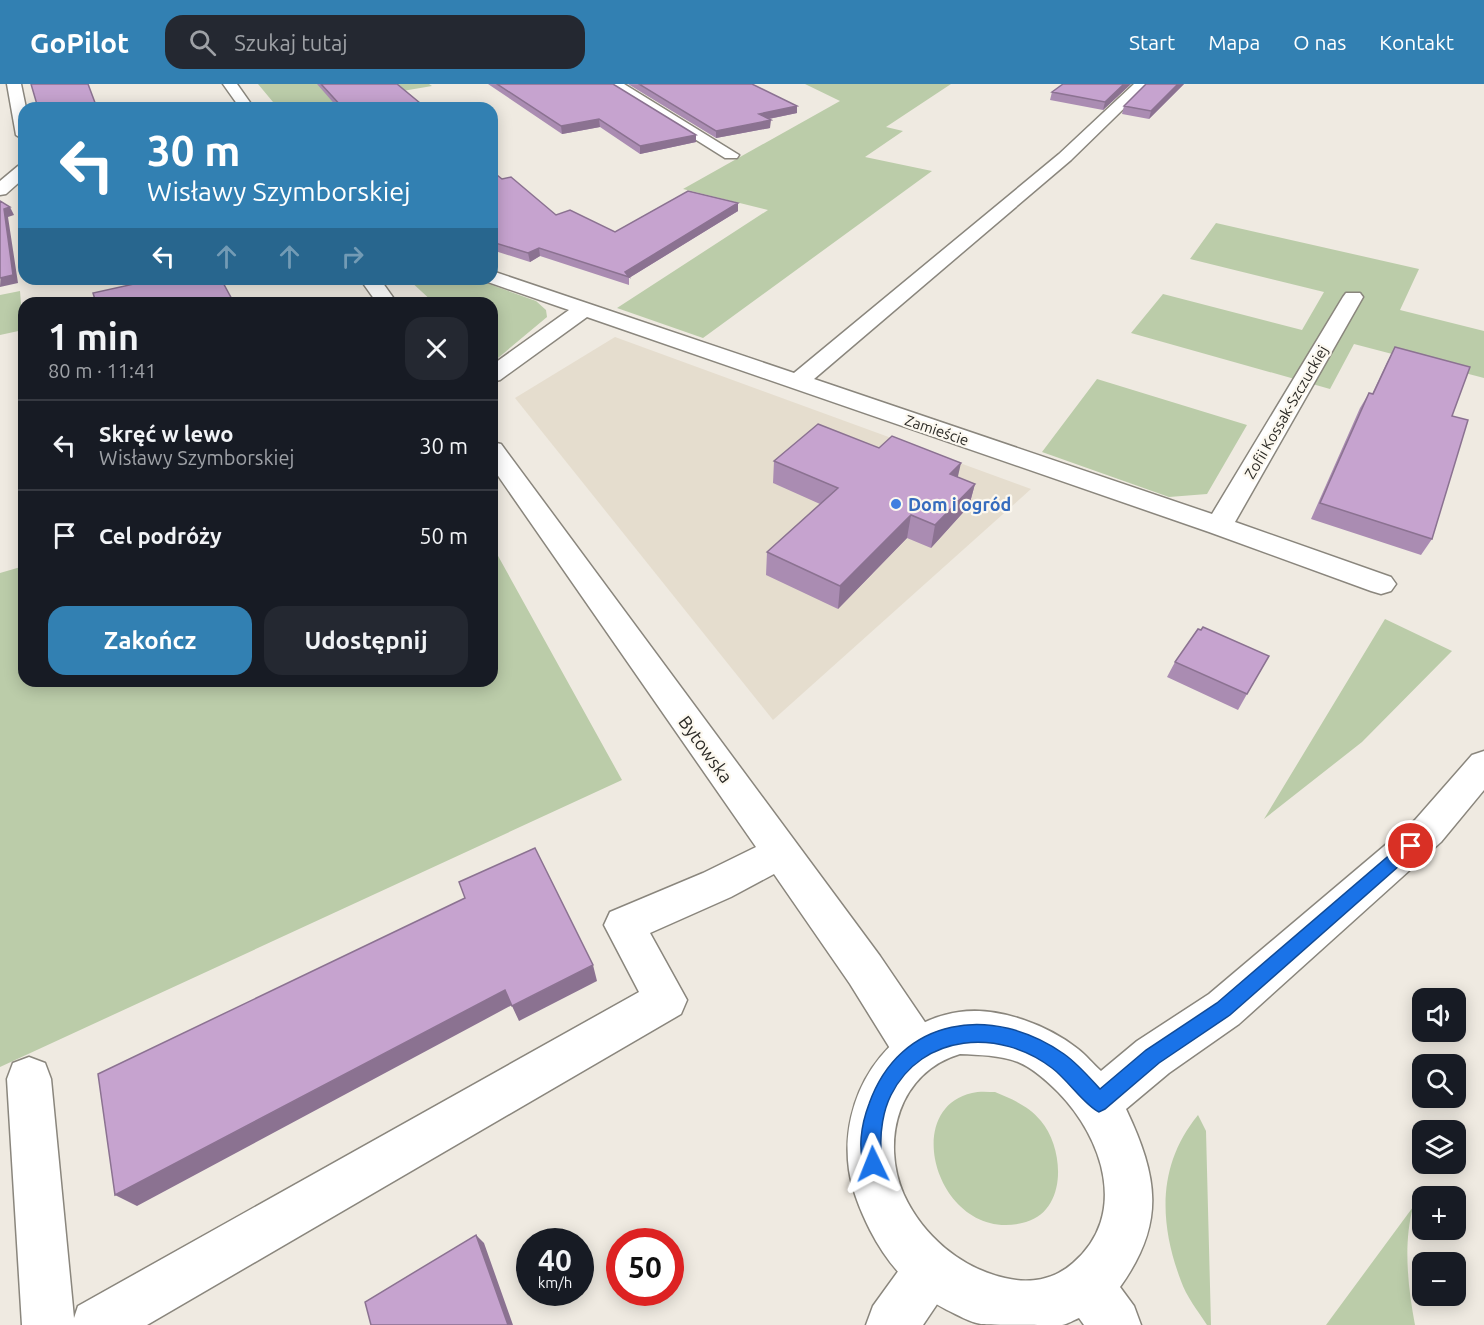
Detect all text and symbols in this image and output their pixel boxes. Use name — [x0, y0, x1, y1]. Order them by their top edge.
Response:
search box — [165, 15, 585, 69]
icon: search — [186, 26, 219, 59]
text: GoPilot — [30, 27, 129, 58]
text: Szukaj tutaj — [234, 30, 348, 55]
text: Start — [1129, 30, 1175, 54]
text: Mapa — [1208, 30, 1260, 54]
text: O nas — [1293, 30, 1346, 54]
text: Kontakt — [1379, 30, 1454, 54]
icon: left — [48, 126, 126, 204]
text: 30 m — [147, 127, 241, 174]
text: Wisławy Szymborskiej — [147, 176, 411, 206]
icon: left — [147, 240, 180, 273]
icon: ahead — [210, 240, 243, 273]
icon: ahead — [273, 240, 306, 273]
icon: right — [336, 240, 369, 273]
text: 1 min — [48, 316, 139, 357]
button: close — [405, 317, 468, 380]
street label: Zofii Kossak-Szczuckiej — [1241, 342, 1331, 482]
text: 80 m · 11:41 — [48, 359, 157, 382]
street label: Zamieście — [903, 411, 971, 449]
text: Skręć w lewo — [99, 421, 233, 446]
icon: left — [48, 429, 81, 462]
text: 30 m — [419, 433, 468, 458]
text: Wisławy Szymborskiej — [99, 446, 294, 469]
place label: Dom i ogród — [908, 494, 1011, 514]
marker: Dom i ogród — [889, 497, 903, 511]
icon: arrive — [48, 519, 81, 552]
text: Cel podróży — [99, 523, 222, 548]
text: 50 m — [419, 523, 468, 548]
button: Zakończ — [48, 606, 252, 675]
button: Udostępnij — [264, 606, 468, 675]
street label: Bytowska — [675, 712, 737, 786]
pin — [1385, 820, 1436, 871]
icon: arrive — [1394, 829, 1427, 862]
map controls — [1412, 988, 1466, 1306]
button: sound — [1412, 988, 1466, 1042]
button: search — [1412, 1054, 1466, 1108]
button: layers — [1412, 1120, 1466, 1174]
position arrow — [841, 1132, 905, 1196]
button: + — [1412, 1186, 1466, 1240]
speed limit sign: 50 — [606, 1228, 684, 1306]
text: 40 — [538, 1243, 572, 1277]
button: − — [1412, 1252, 1466, 1306]
text: km/h — [538, 1274, 572, 1291]

